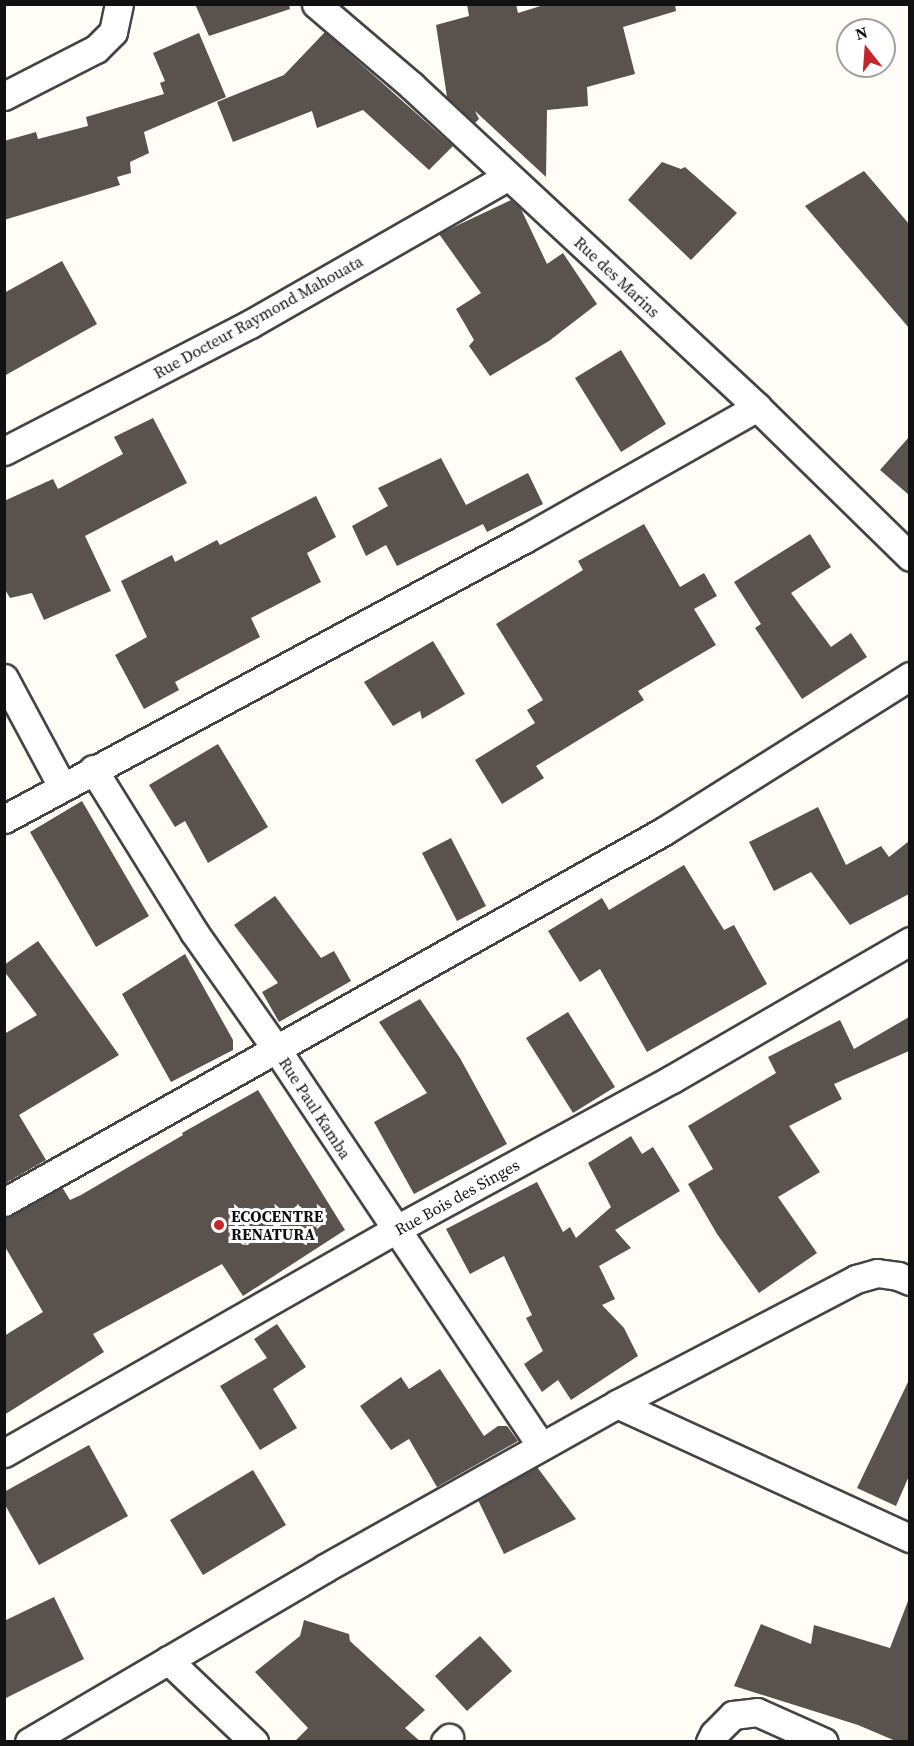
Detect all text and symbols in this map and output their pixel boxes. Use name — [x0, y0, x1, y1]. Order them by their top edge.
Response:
north arrow — [836, 18, 896, 78]
text: N — [853, 20, 870, 45]
street label: Rue des Marins — [570, 233, 664, 321]
street label: Rue Docteur Raymond Mahouata — [150, 251, 366, 383]
street label: Rue Paul Kamba — [275, 1054, 355, 1162]
street label: Rue Bois des Singes — [391, 1155, 523, 1239]
place label: ECOCENTRE RENATURA — [231, 1206, 323, 1244]
marker: ECOCENTRE RENATURA — [212, 1218, 226, 1232]

